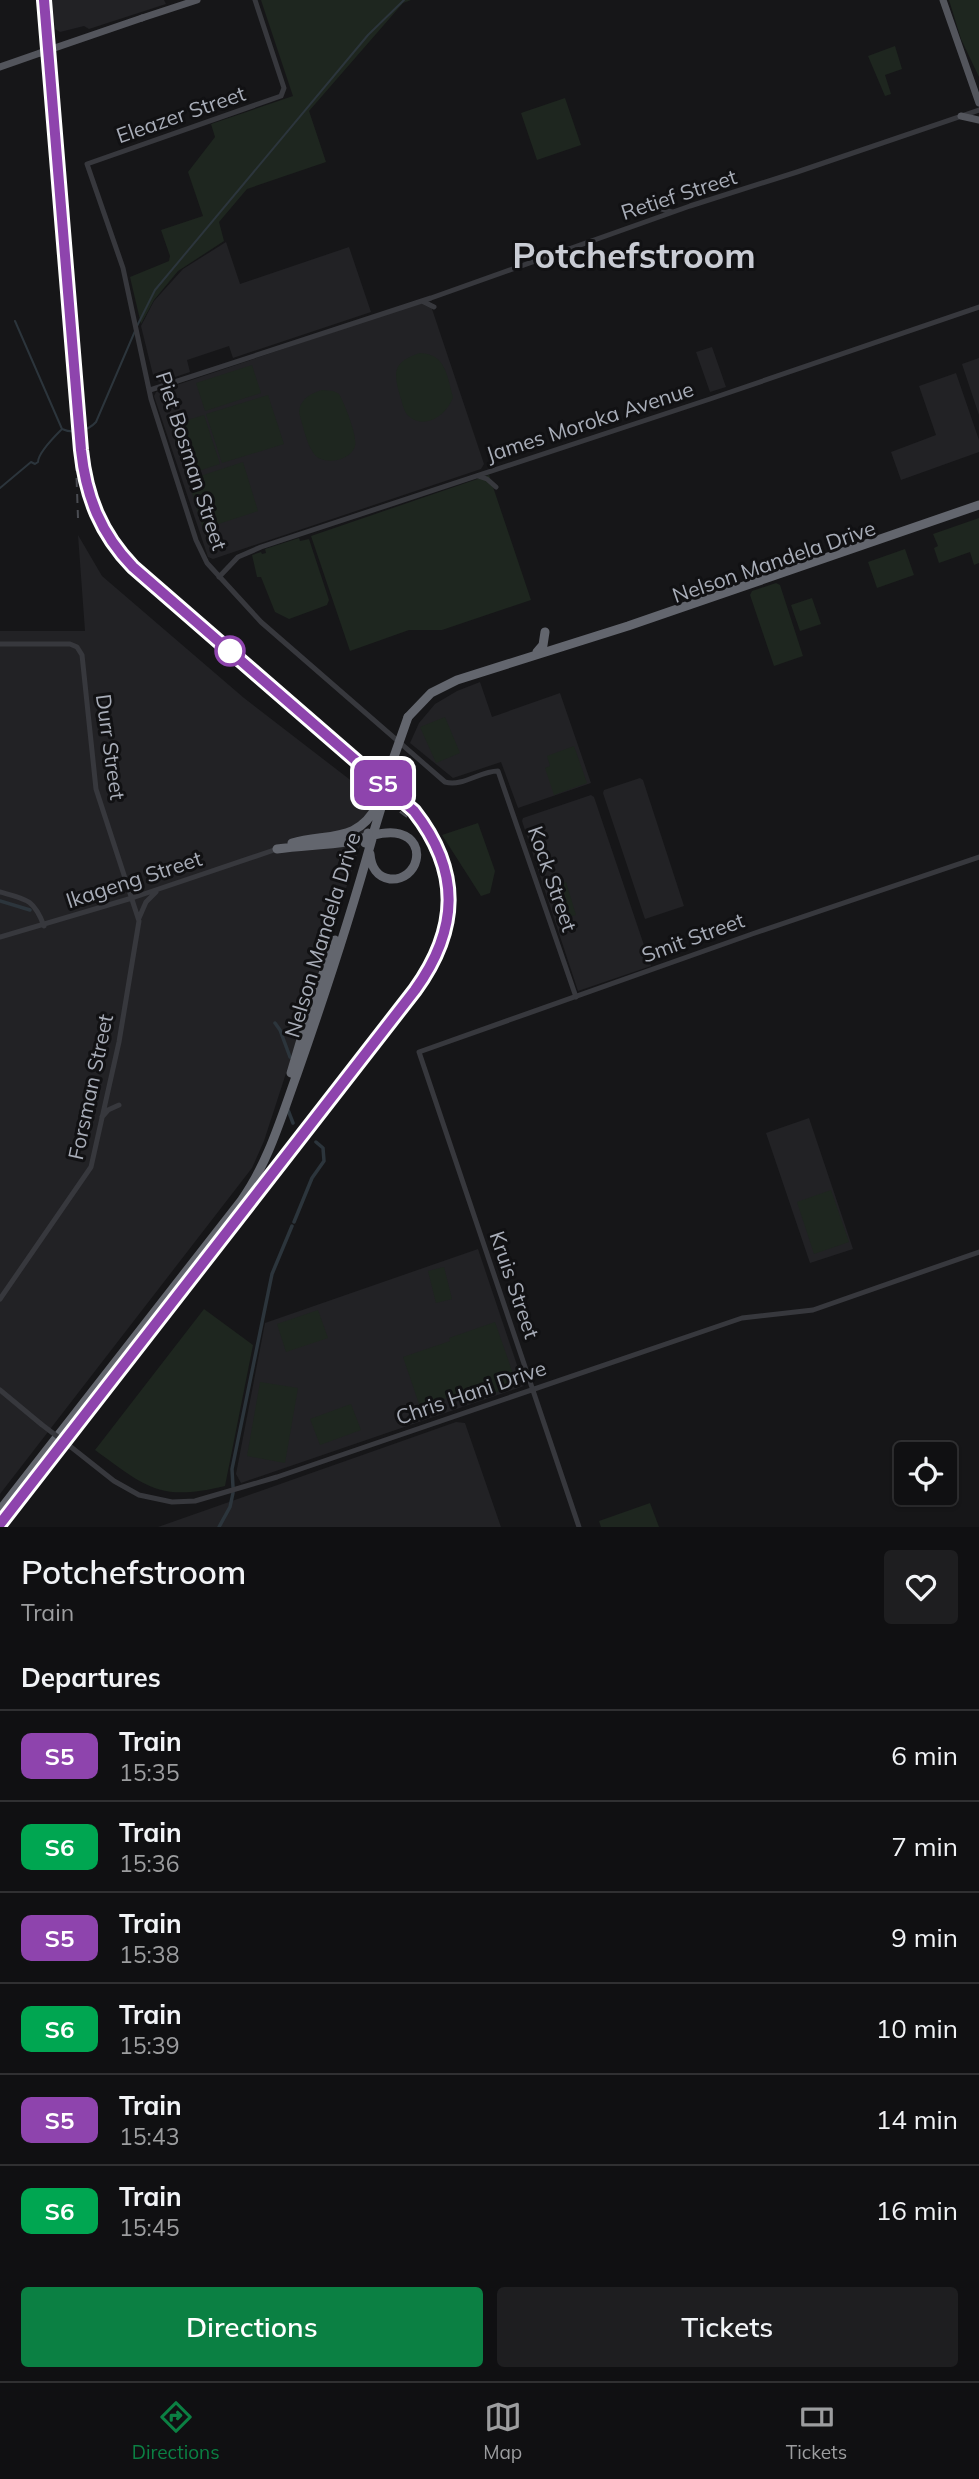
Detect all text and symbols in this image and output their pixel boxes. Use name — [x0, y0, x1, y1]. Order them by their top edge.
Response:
street label: Eleazer Street — [113, 80, 249, 148]
street label: Retief Street — [618, 163, 740, 225]
district label: Potchefstroom — [512, 233, 756, 277]
street label: Piet Bosman Street — [151, 368, 233, 553]
street label: James Moroka Avenue — [483, 375, 697, 467]
street label: Nelson Mandela Drive — [669, 514, 879, 608]
unlabelled marker — [215, 636, 245, 666]
street label: Durr Street — [91, 692, 131, 801]
line badge: S5 — [352, 760, 414, 806]
text: S5 — [368, 768, 398, 798]
street label: Kock Street — [523, 823, 583, 935]
street label: Nelson Mandela Drive — [278, 829, 366, 1040]
street label: Ikageng Street — [62, 845, 205, 913]
street label: Smit Street — [638, 906, 748, 968]
street label: Forsman Street — [62, 1012, 118, 1162]
street label: Kruis Street — [484, 1227, 545, 1342]
street label: Chris Hani Drive — [392, 1354, 549, 1430]
map controls — [894, 1442, 957, 1505]
button: locate — [894, 1442, 957, 1505]
button: heart — [884, 1550, 958, 1624]
text: Potchefstroom — [21, 1551, 246, 1592]
text: Train — [21, 1598, 74, 1627]
text: Departures — [21, 1661, 161, 1694]
text: Train — [119, 1725, 182, 1758]
text: 6 min — [891, 1739, 958, 1772]
text: S5 — [45, 1741, 74, 1771]
text: 15:35 — [119, 1758, 179, 1787]
text: Train — [119, 1816, 182, 1849]
text: 7 min — [891, 1830, 958, 1863]
text: S6 — [45, 1832, 74, 1862]
text: 15:36 — [119, 1849, 179, 1878]
text: Train — [119, 1907, 182, 1940]
text: 9 min — [891, 1921, 958, 1954]
text: S5 — [45, 1923, 74, 1953]
text: 15:38 — [119, 1940, 179, 1969]
text: Train — [119, 1998, 182, 2031]
text: 10 min — [876, 2012, 958, 2045]
text: S6 — [45, 2014, 74, 2044]
text: 15:39 — [119, 2031, 179, 2060]
text: Train — [119, 2089, 182, 2122]
text: 14 min — [876, 2103, 958, 2136]
text: S5 — [45, 2105, 74, 2135]
text: 15:43 — [119, 2122, 179, 2151]
text: Train — [119, 2180, 182, 2213]
text: 16 min — [876, 2194, 958, 2227]
text: S6 — [45, 2196, 74, 2226]
text: 15:45 — [119, 2213, 179, 2242]
button: Directions — [21, 2287, 483, 2367]
button: Tickets — [497, 2287, 958, 2367]
tab: Directions — [132, 2398, 220, 2464]
tab: Map — [483, 2398, 522, 2464]
tab: Tickets — [786, 2398, 847, 2464]

